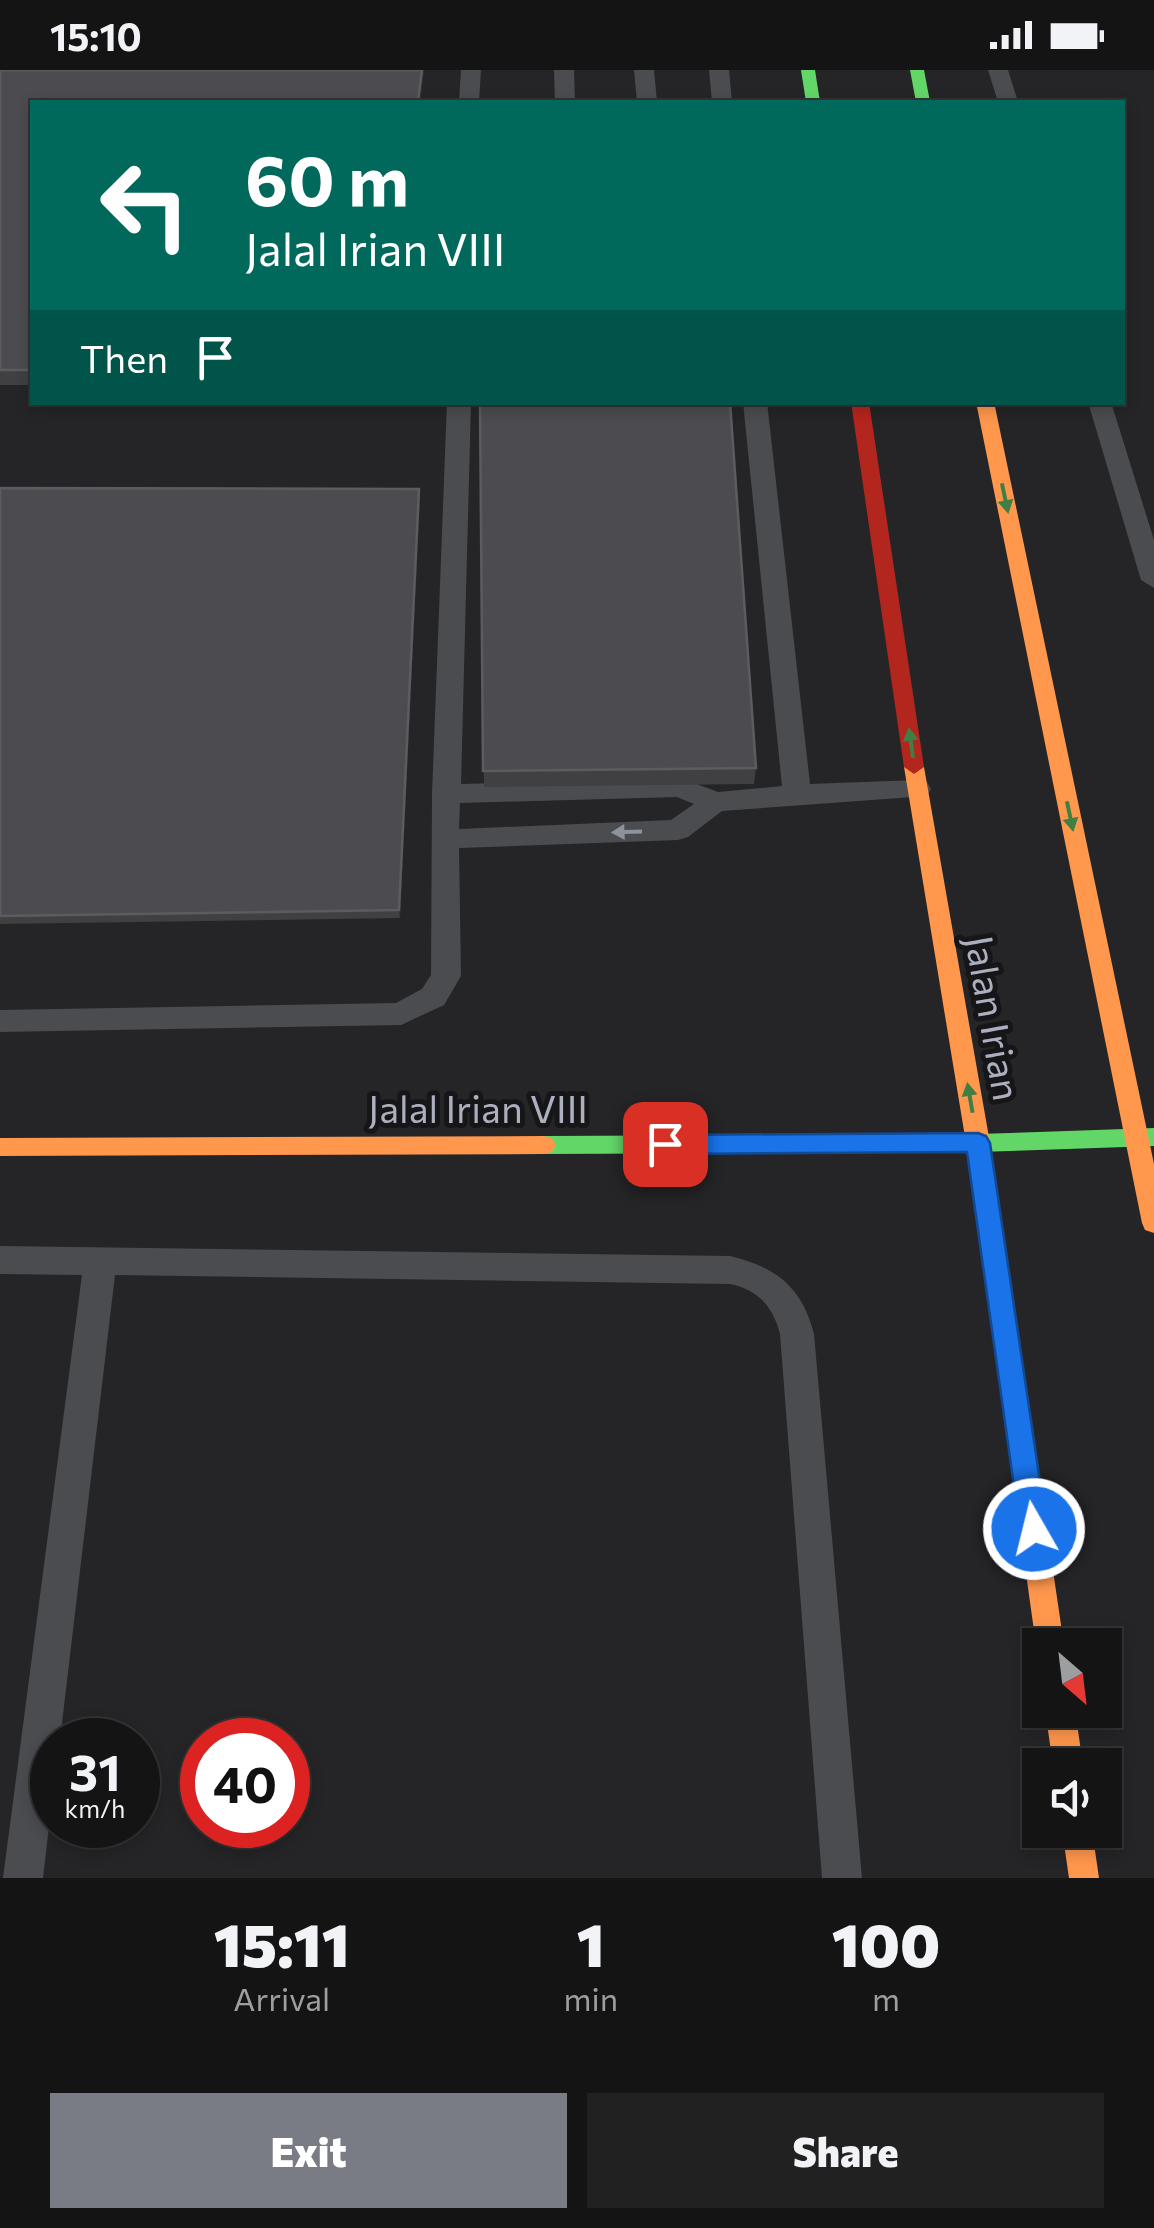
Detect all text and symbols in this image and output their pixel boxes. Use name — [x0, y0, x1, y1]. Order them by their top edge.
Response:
text: 15:10 — [50, 12, 142, 59]
text: 60 m — [245, 135, 409, 220]
icon: left — [80, 140, 210, 270]
text: Jalal Irian VIII — [245, 220, 505, 275]
icon: arrive — [188, 330, 243, 385]
text: Then — [80, 334, 168, 381]
one-way arrow — [997, 483, 1013, 514]
one-way arrow — [902, 727, 918, 759]
one-way arrow — [1063, 801, 1079, 832]
one-way arrow — [610, 824, 642, 840]
street label: Jalan Irian — [957, 931, 1032, 1104]
one-way arrow — [962, 1082, 977, 1114]
street label: Jalal Irian VIII — [368, 1084, 588, 1131]
pin — [623, 1102, 708, 1187]
icon: arrive — [638, 1117, 693, 1172]
position arrow — [982, 1477, 1086, 1581]
north arrow — [1022, 1628, 1122, 1728]
map controls — [1022, 1628, 1122, 1848]
speed limit sign: 40 — [180, 1718, 310, 1848]
text: 31 — [69, 1740, 121, 1801]
button: sound — [1022, 1748, 1122, 1848]
text: km/h — [65, 1793, 125, 1823]
text: 15:11 — [214, 1906, 350, 1979]
text: 1 — [577, 1906, 605, 1979]
text: 100 — [832, 1906, 940, 1979]
text: Arrival — [233, 1978, 330, 2018]
text: min — [564, 1978, 618, 2018]
text: m — [872, 1978, 900, 2018]
button: Exit — [50, 2093, 567, 2208]
button: Share — [587, 2093, 1104, 2208]

